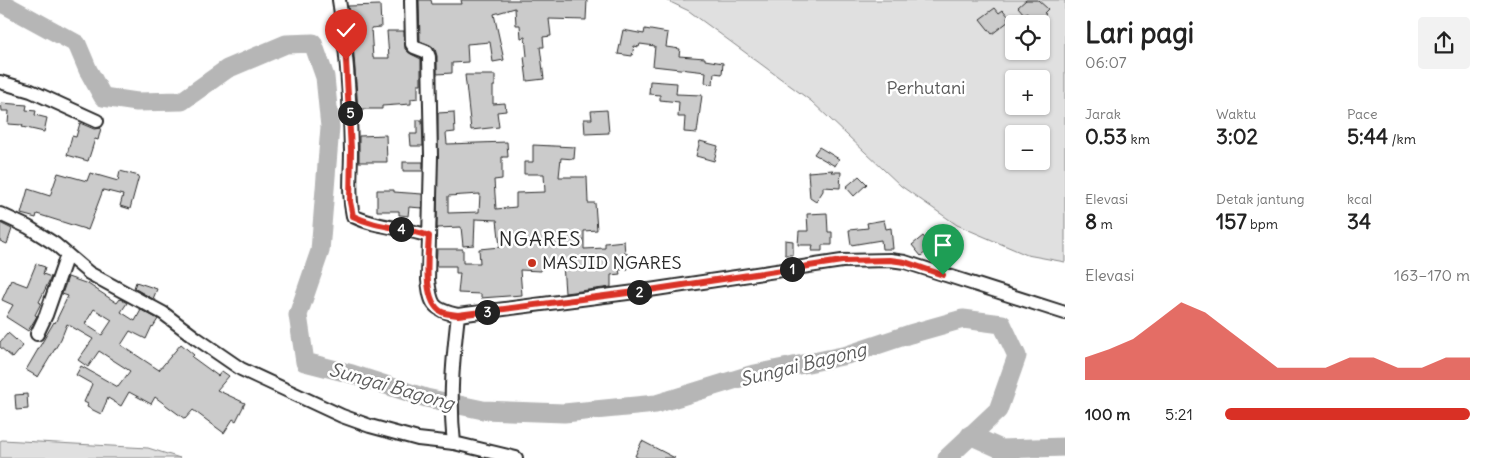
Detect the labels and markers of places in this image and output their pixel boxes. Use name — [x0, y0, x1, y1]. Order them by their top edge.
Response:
pin — [325, 9, 367, 60]
pin: 5 — [338, 100, 362, 126]
pin: 4 — [388, 216, 414, 242]
pin — [922, 224, 964, 275]
place label: MASJID NGARES — [542, 251, 681, 274]
pin: 1 — [780, 256, 804, 282]
marker: MASJID NGARES — [526, 257, 538, 269]
pin: 2 — [626, 280, 652, 304]
pin: 3 — [474, 300, 500, 324]

